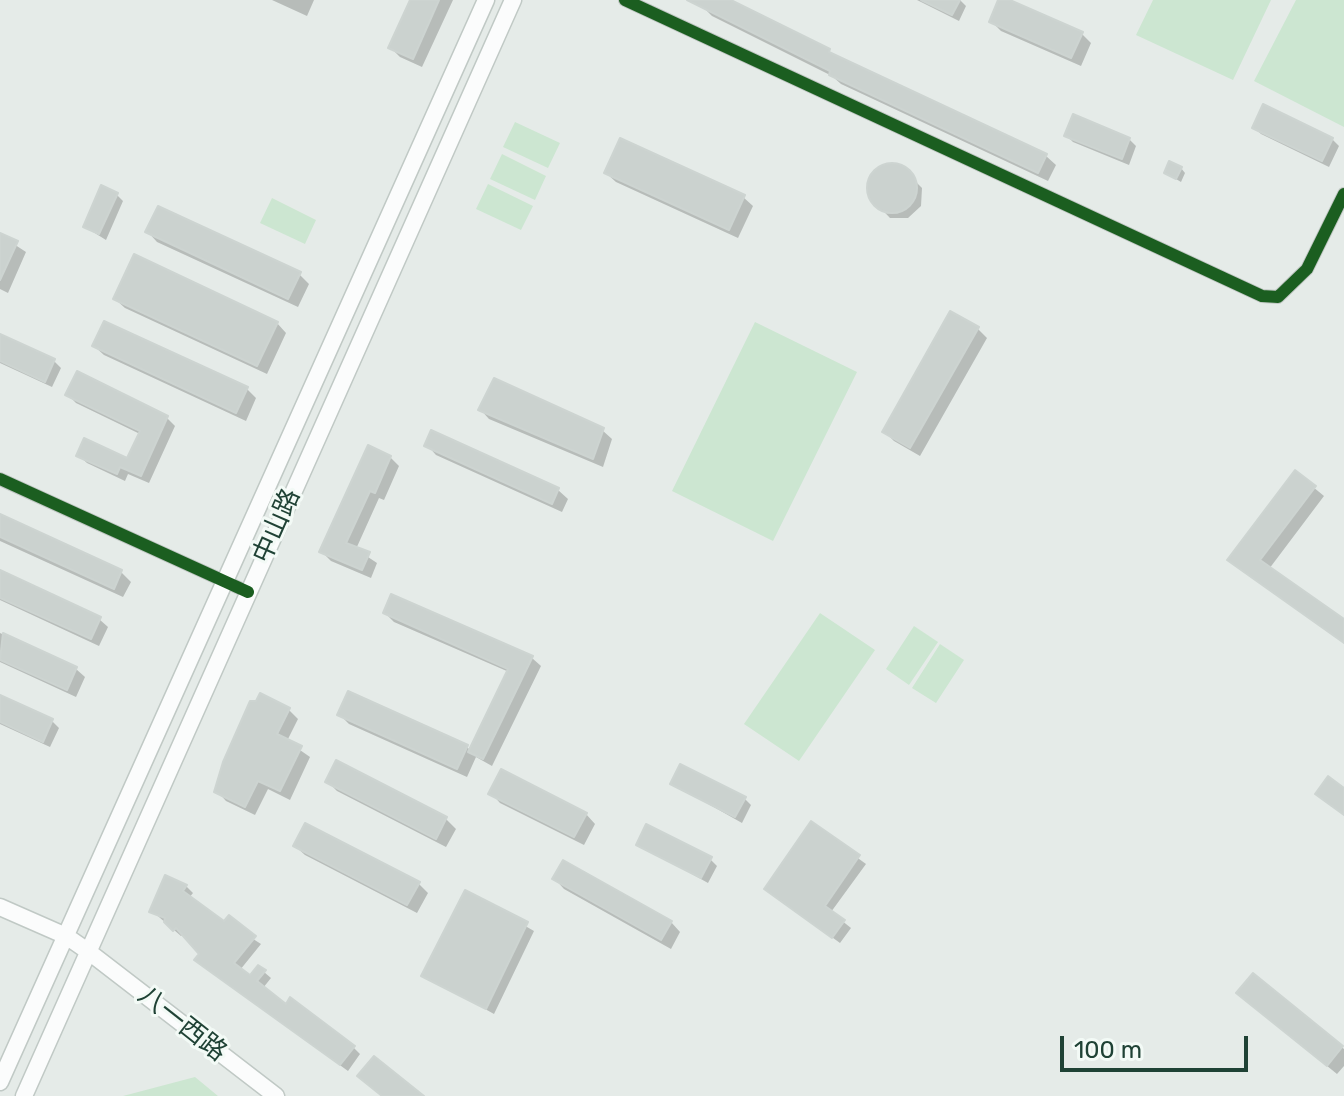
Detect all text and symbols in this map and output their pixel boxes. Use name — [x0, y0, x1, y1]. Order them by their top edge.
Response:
street label: 中山路 — [247, 484, 307, 568]
street label: 八一西路 — [131, 980, 233, 1068]
scale bar — [1064, 1020, 1252, 1070]
text: 100 m — [1074, 1036, 1142, 1064]

